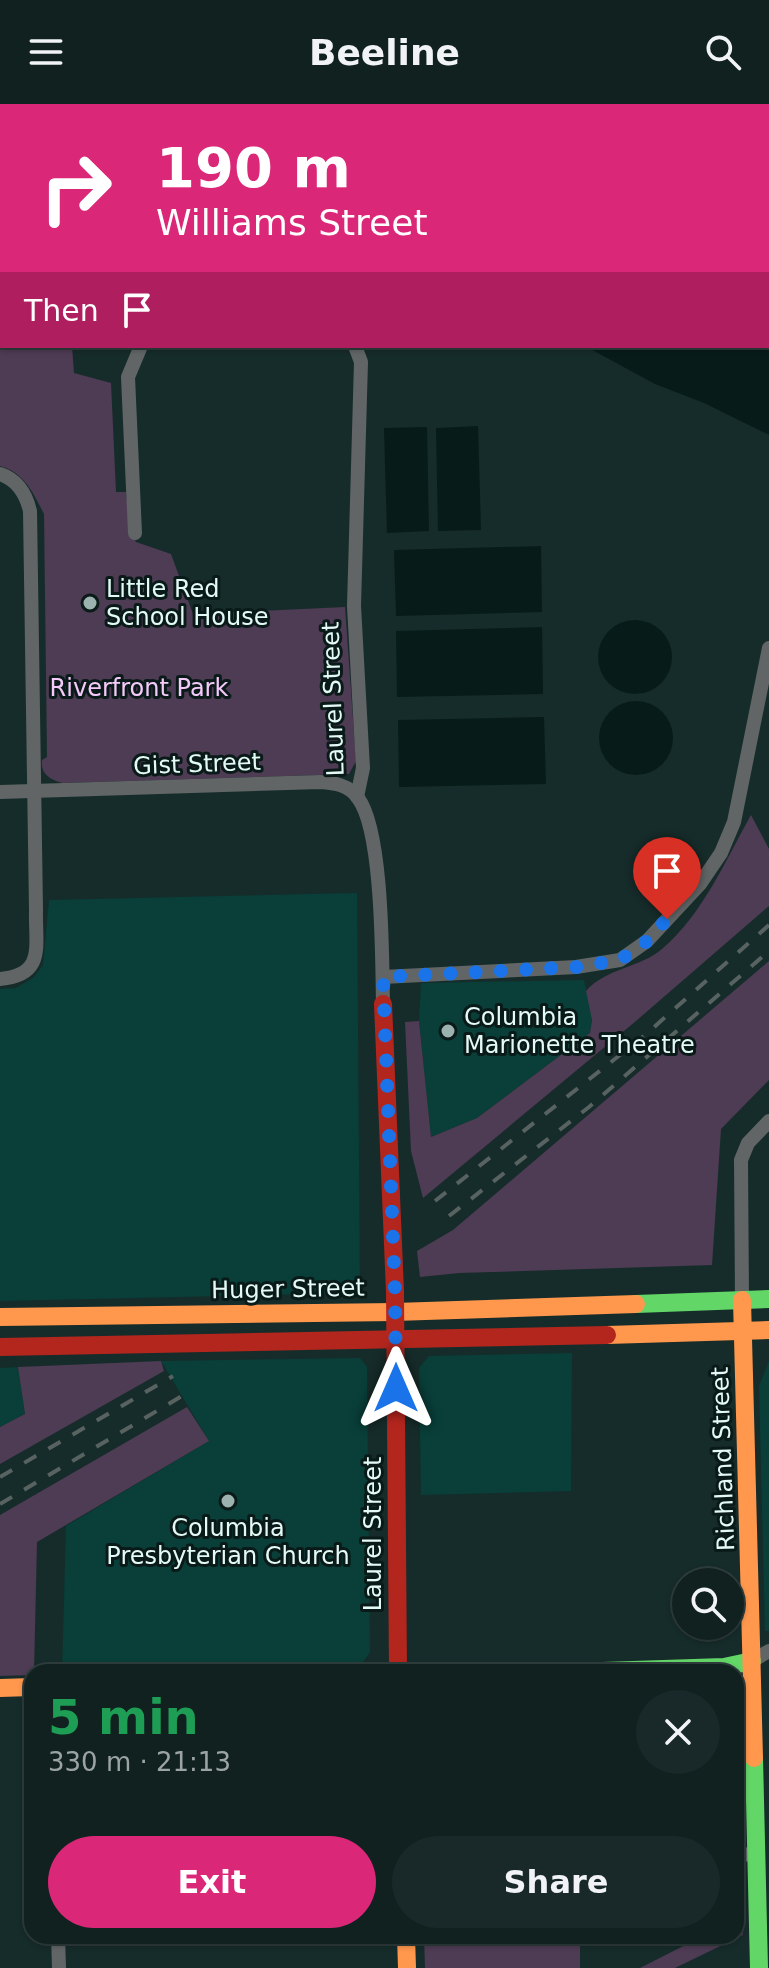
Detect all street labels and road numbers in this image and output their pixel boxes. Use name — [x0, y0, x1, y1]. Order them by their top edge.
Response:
street label: Laurel Street — [316, 621, 350, 777]
street label: Gist Street — [133, 748, 261, 780]
street label: Huger Street — [211, 1274, 365, 1304]
street label: Richland Street — [706, 1367, 740, 1551]
street label: Laurel Street — [359, 1457, 387, 1611]

